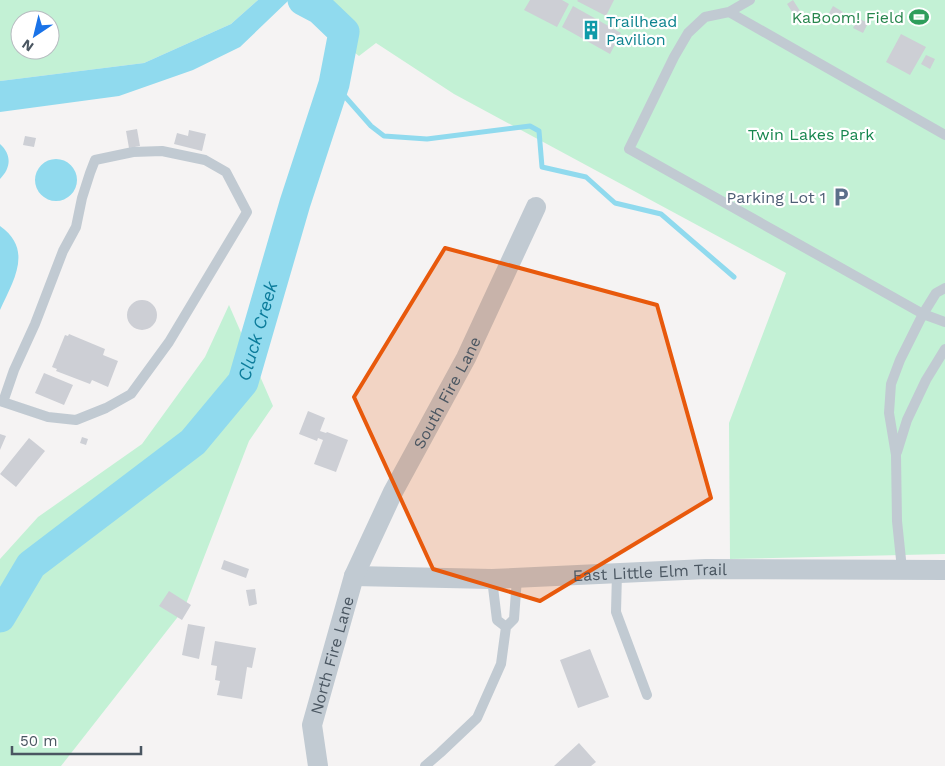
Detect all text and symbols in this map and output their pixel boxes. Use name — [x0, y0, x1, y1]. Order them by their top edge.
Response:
sports icon: KaBoom! Field — [908, 6, 930, 28]
place label: KaBoom! Field — [792, 8, 904, 27]
north arrow — [10, 10, 60, 60]
place label: Trailhead Pavilion — [606, 12, 677, 49]
building icon: Trailhead Pavilion — [580, 19, 602, 41]
text: N — [19, 36, 36, 55]
park label: Twin Lakes Park — [748, 125, 874, 144]
parking icon: Parking Lot 1 — [830, 186, 852, 208]
place label: Parking Lot 1 — [727, 188, 826, 207]
water label: Cluck Creek — [233, 278, 282, 383]
street label: South Fire Lane — [409, 333, 485, 452]
street label: East Little Elm Trail — [572, 560, 727, 585]
street label: North Fire Lane — [306, 594, 358, 717]
scale bar — [12, 724, 141, 756]
text: 50 m — [20, 732, 57, 750]

